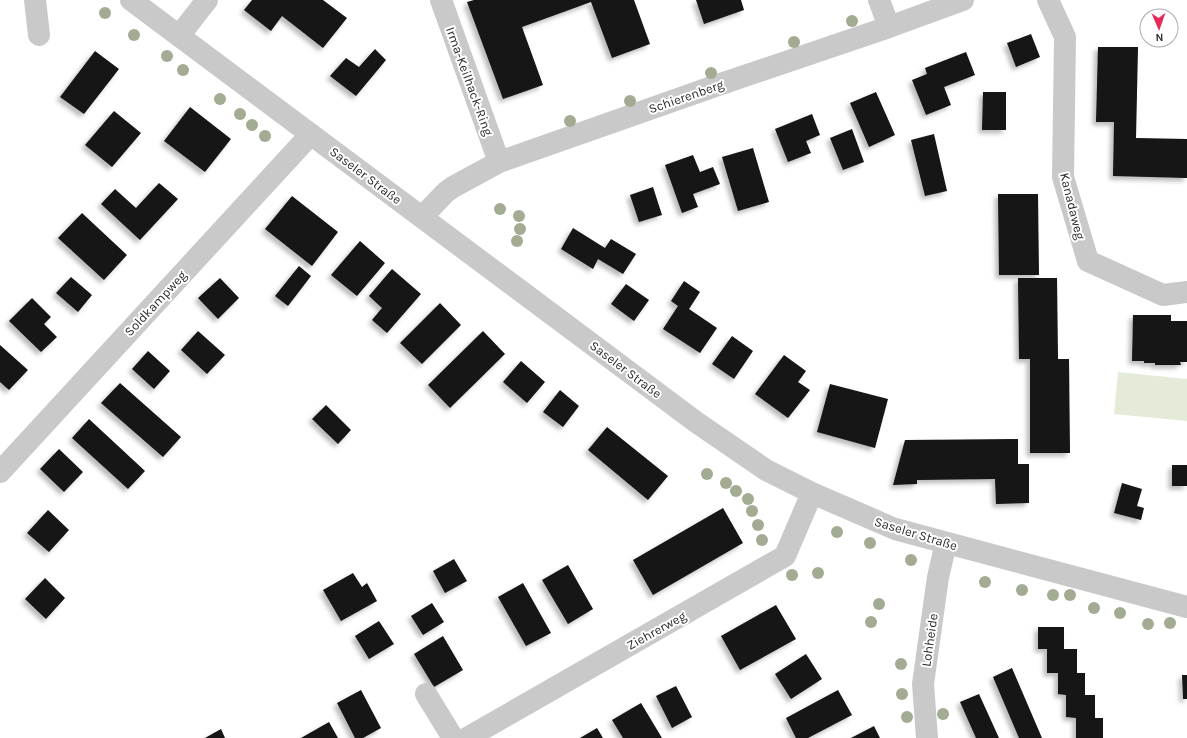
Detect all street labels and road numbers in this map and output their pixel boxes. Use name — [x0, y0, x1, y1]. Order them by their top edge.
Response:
street label: Irma-Keilhack-Ring — [443, 25, 496, 138]
street label: Schierenberg — [647, 76, 726, 116]
street label: Saseler Straße — [327, 144, 405, 207]
street label: Kanadaweg — [1057, 171, 1088, 242]
street label: Soldkampweg — [121, 267, 190, 339]
street label: Saseler Straße — [587, 338, 665, 401]
street label: Saseler Straße — [873, 514, 959, 553]
street label: Ziehrerweg — [624, 608, 689, 653]
street label: Lohheide — [918, 612, 941, 668]

